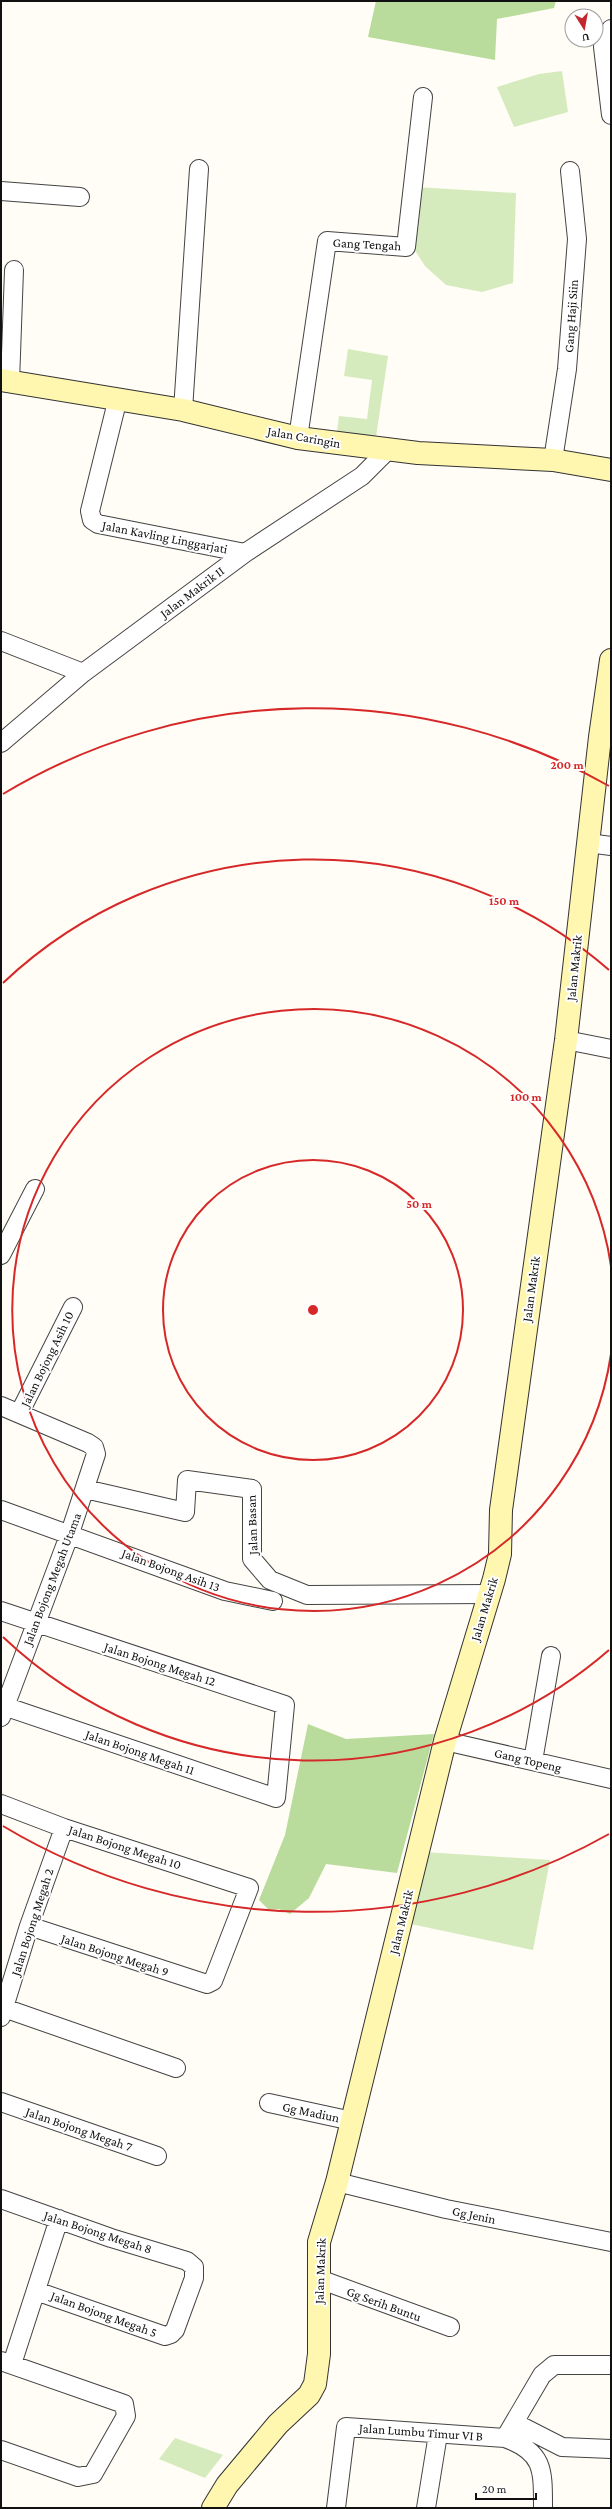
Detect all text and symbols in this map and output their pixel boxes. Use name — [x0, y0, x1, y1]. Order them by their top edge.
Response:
north arrow — [564, 8, 604, 48]
text: U — [581, 31, 591, 45]
street label: Gang Tengah — [332, 235, 402, 253]
street label: Gang Haji Siin — [561, 279, 582, 353]
street label: Jalan Caringin — [265, 423, 342, 451]
street label: Jalan Kavling Linggarjati — [100, 517, 230, 558]
street label: Jalan Makrik II — [156, 563, 227, 622]
text: 200 m — [550, 758, 584, 772]
text: 150 m — [489, 894, 520, 908]
street label: Jalan Makrik — [563, 934, 585, 1003]
text: 100 m — [510, 1090, 543, 1104]
text: 50 m — [406, 1197, 433, 1211]
street label: Jalan Makrik — [519, 1255, 543, 1324]
centre of rings — [306, 1303, 320, 1317]
street label: Jalan Bojong Asih 10 — [17, 1309, 78, 1411]
street label: Jalan Basan — [243, 1495, 261, 1556]
street label: Jalan Bojong Megah Utama — [19, 1511, 85, 1649]
street label: Jalan Bojong Asih 13 — [119, 1545, 222, 1596]
street label: Jalan Makrik — [467, 1575, 501, 1644]
street label: Jalan Bojong Megah 12 — [101, 1639, 218, 1690]
street label: Jalan Bojong Megah 11 — [82, 1726, 197, 1779]
street label: Gang Topeng — [493, 1745, 564, 1775]
street label: Jalan Bojong Megah 10 — [66, 1821, 183, 1873]
street label: Jalan Bojong Megah 2 — [7, 1866, 57, 1979]
street label: Jalan Makrik — [386, 1887, 416, 1957]
street label: Jalan Bojong Megah 9 — [58, 1930, 171, 1980]
street label: Gg Madiun — [281, 2099, 341, 2125]
street label: Jalan Bojong Megah 7 — [22, 2103, 134, 2155]
street label: Gg Jenin — [451, 2203, 497, 2227]
street label: Jalan Bojong Megah 8 — [41, 2207, 154, 2258]
street label: Jalan Makrik — [311, 2237, 329, 2305]
street label: Gg Serih Buntu — [345, 2284, 423, 2324]
street label: Jalan Bojong Megah 5 — [48, 2287, 159, 2341]
street label: Jalan Lumbu Timur VI B — [358, 2420, 483, 2444]
scale bar — [476, 2475, 536, 2501]
text: 20 m — [482, 2482, 507, 2496]

